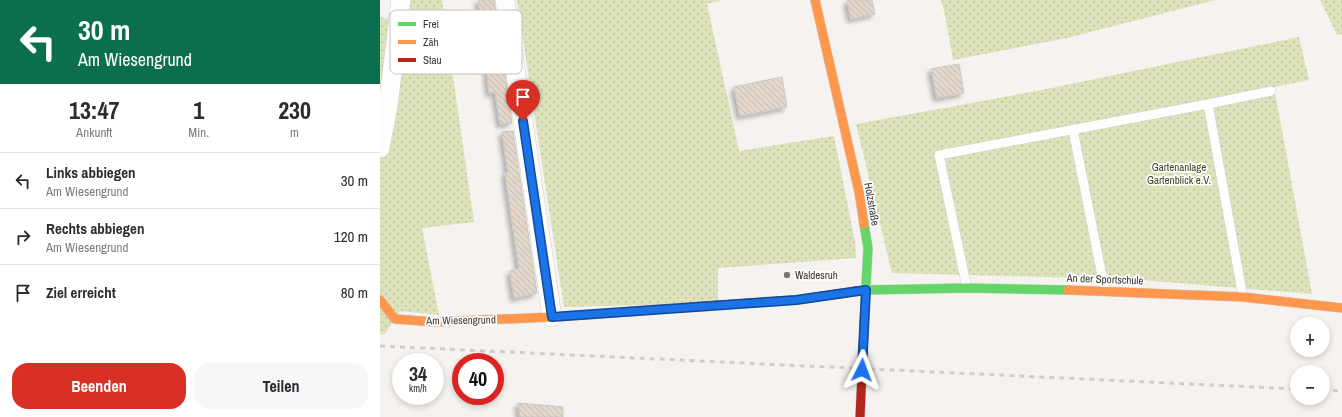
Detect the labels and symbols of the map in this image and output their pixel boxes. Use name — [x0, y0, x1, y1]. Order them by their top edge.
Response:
legend — [390, 10, 522, 74]
text: Frei — [423, 17, 439, 31]
text: Zäh — [423, 35, 439, 49]
text: Stau — [423, 53, 442, 67]
pin — [506, 80, 540, 121]
park label: Gartenanlage Gartenblick e.V. — [1147, 160, 1211, 187]
street label: Holzstraße — [861, 181, 883, 227]
place label: Waldesruh — [795, 268, 838, 282]
marker: Waldesruh — [782, 270, 792, 280]
street label: An der Sportschule — [1065, 271, 1144, 287]
street label: Am Wiesengrund — [425, 312, 496, 328]
position arrow — [841, 349, 883, 391]
speed limit sign: 40 — [452, 353, 504, 405]

